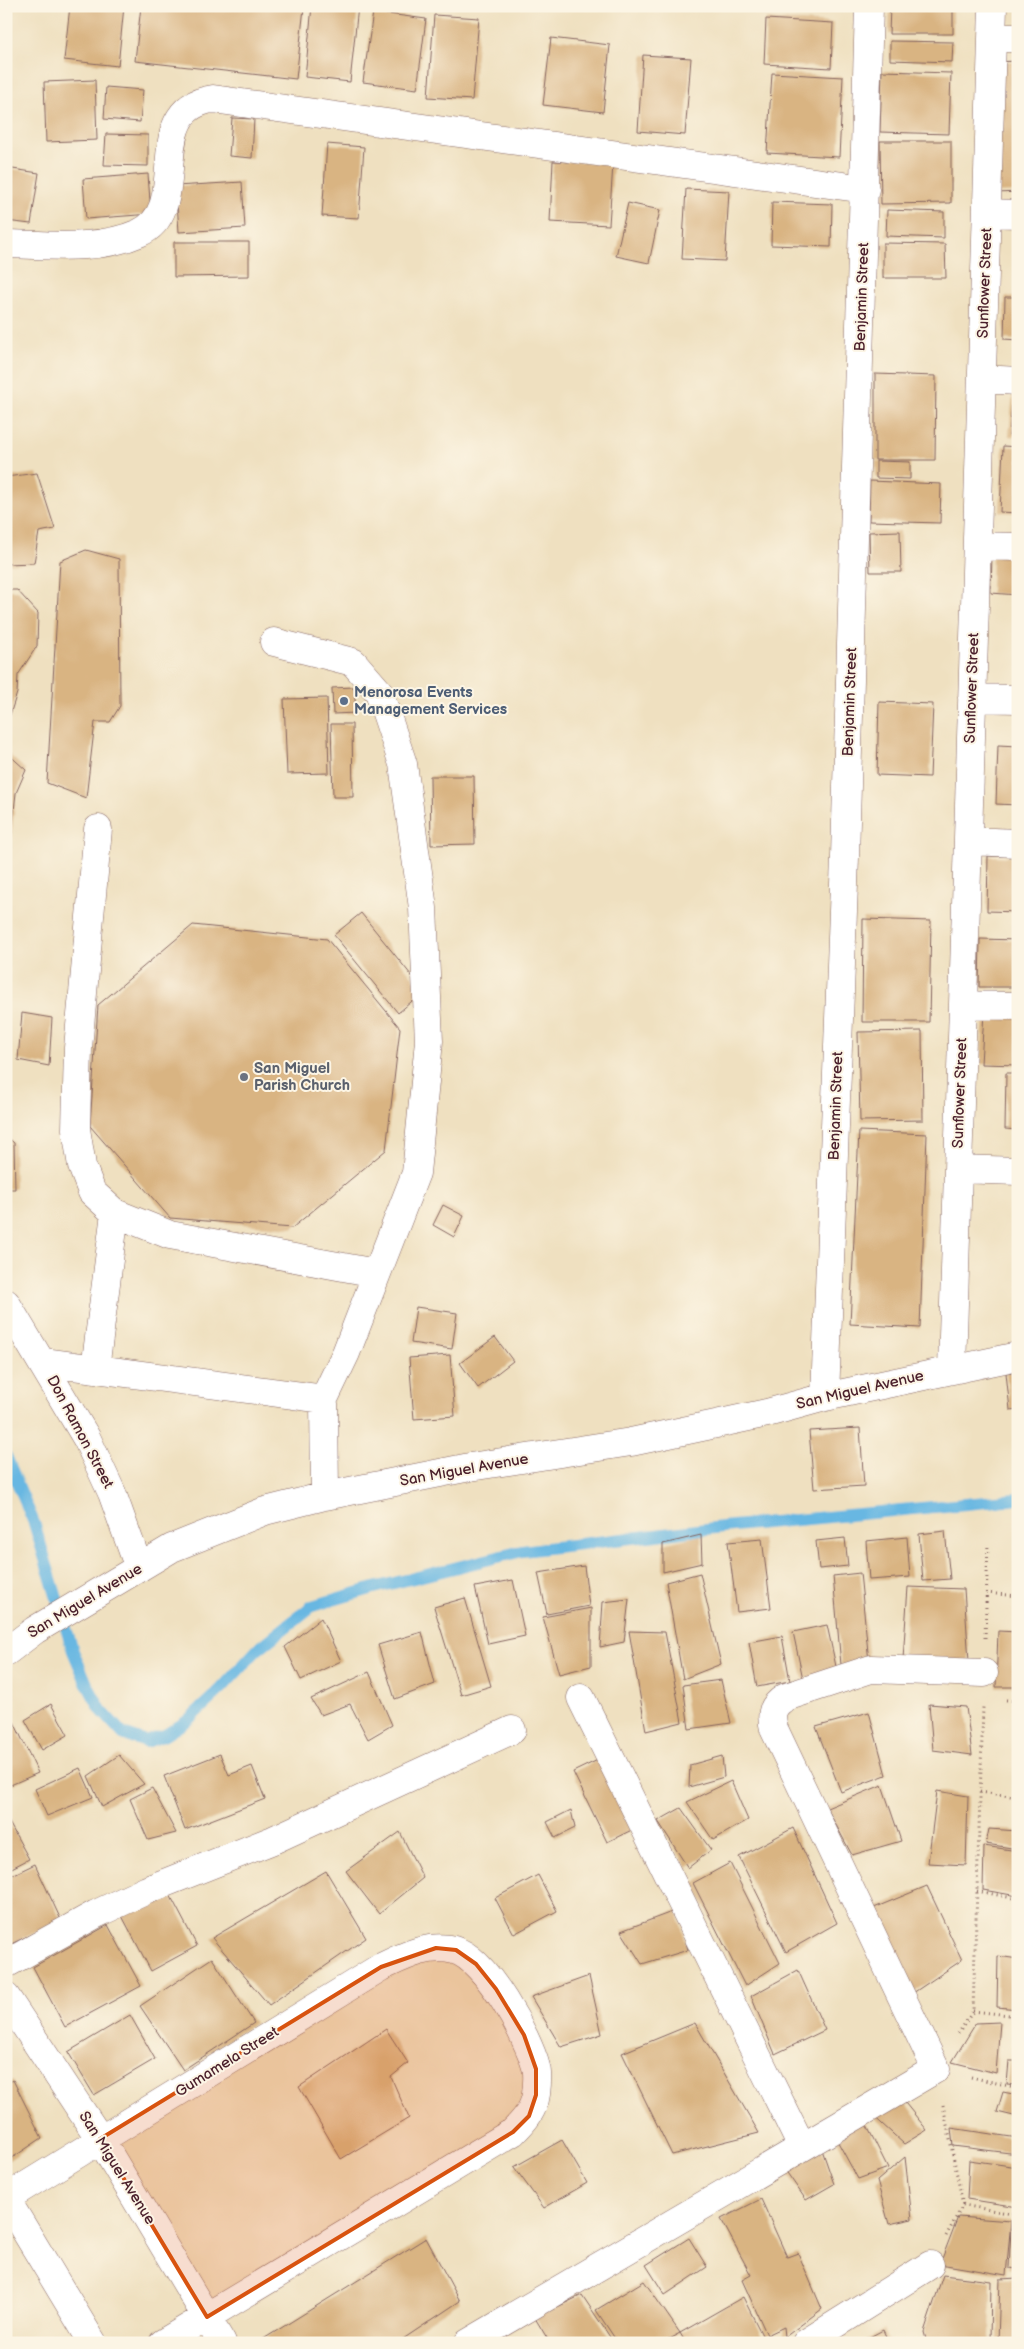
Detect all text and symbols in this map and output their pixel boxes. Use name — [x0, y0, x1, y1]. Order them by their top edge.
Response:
street label: Sunflower Street — [974, 227, 996, 339]
street label: Benjamin Street — [851, 242, 873, 352]
street label: Sunflower Street — [961, 632, 983, 744]
street label: Benjamin Street — [839, 647, 861, 757]
place label: Menorosa Events Management Services — [354, 683, 507, 719]
marker: Menorosa Events Management Services — [338, 695, 350, 707]
street label: Sunflower Street — [949, 1037, 971, 1149]
street label: Benjamin Street — [825, 1051, 847, 1161]
place label: San Miguel Parish Church — [254, 1059, 350, 1095]
marker: San Miguel Parish Church — [238, 1071, 250, 1083]
street label: San Miguel Avenue — [794, 1366, 926, 1414]
street label: Don Ramon Street — [42, 1372, 118, 1492]
street label: San Miguel Avenue — [398, 1449, 530, 1491]
street label: San Miguel Avenue — [24, 1559, 146, 1643]
street label: Gumamela Street — [172, 2022, 283, 2101]
street label: San Miguel Avenue — [74, 2108, 160, 2228]

